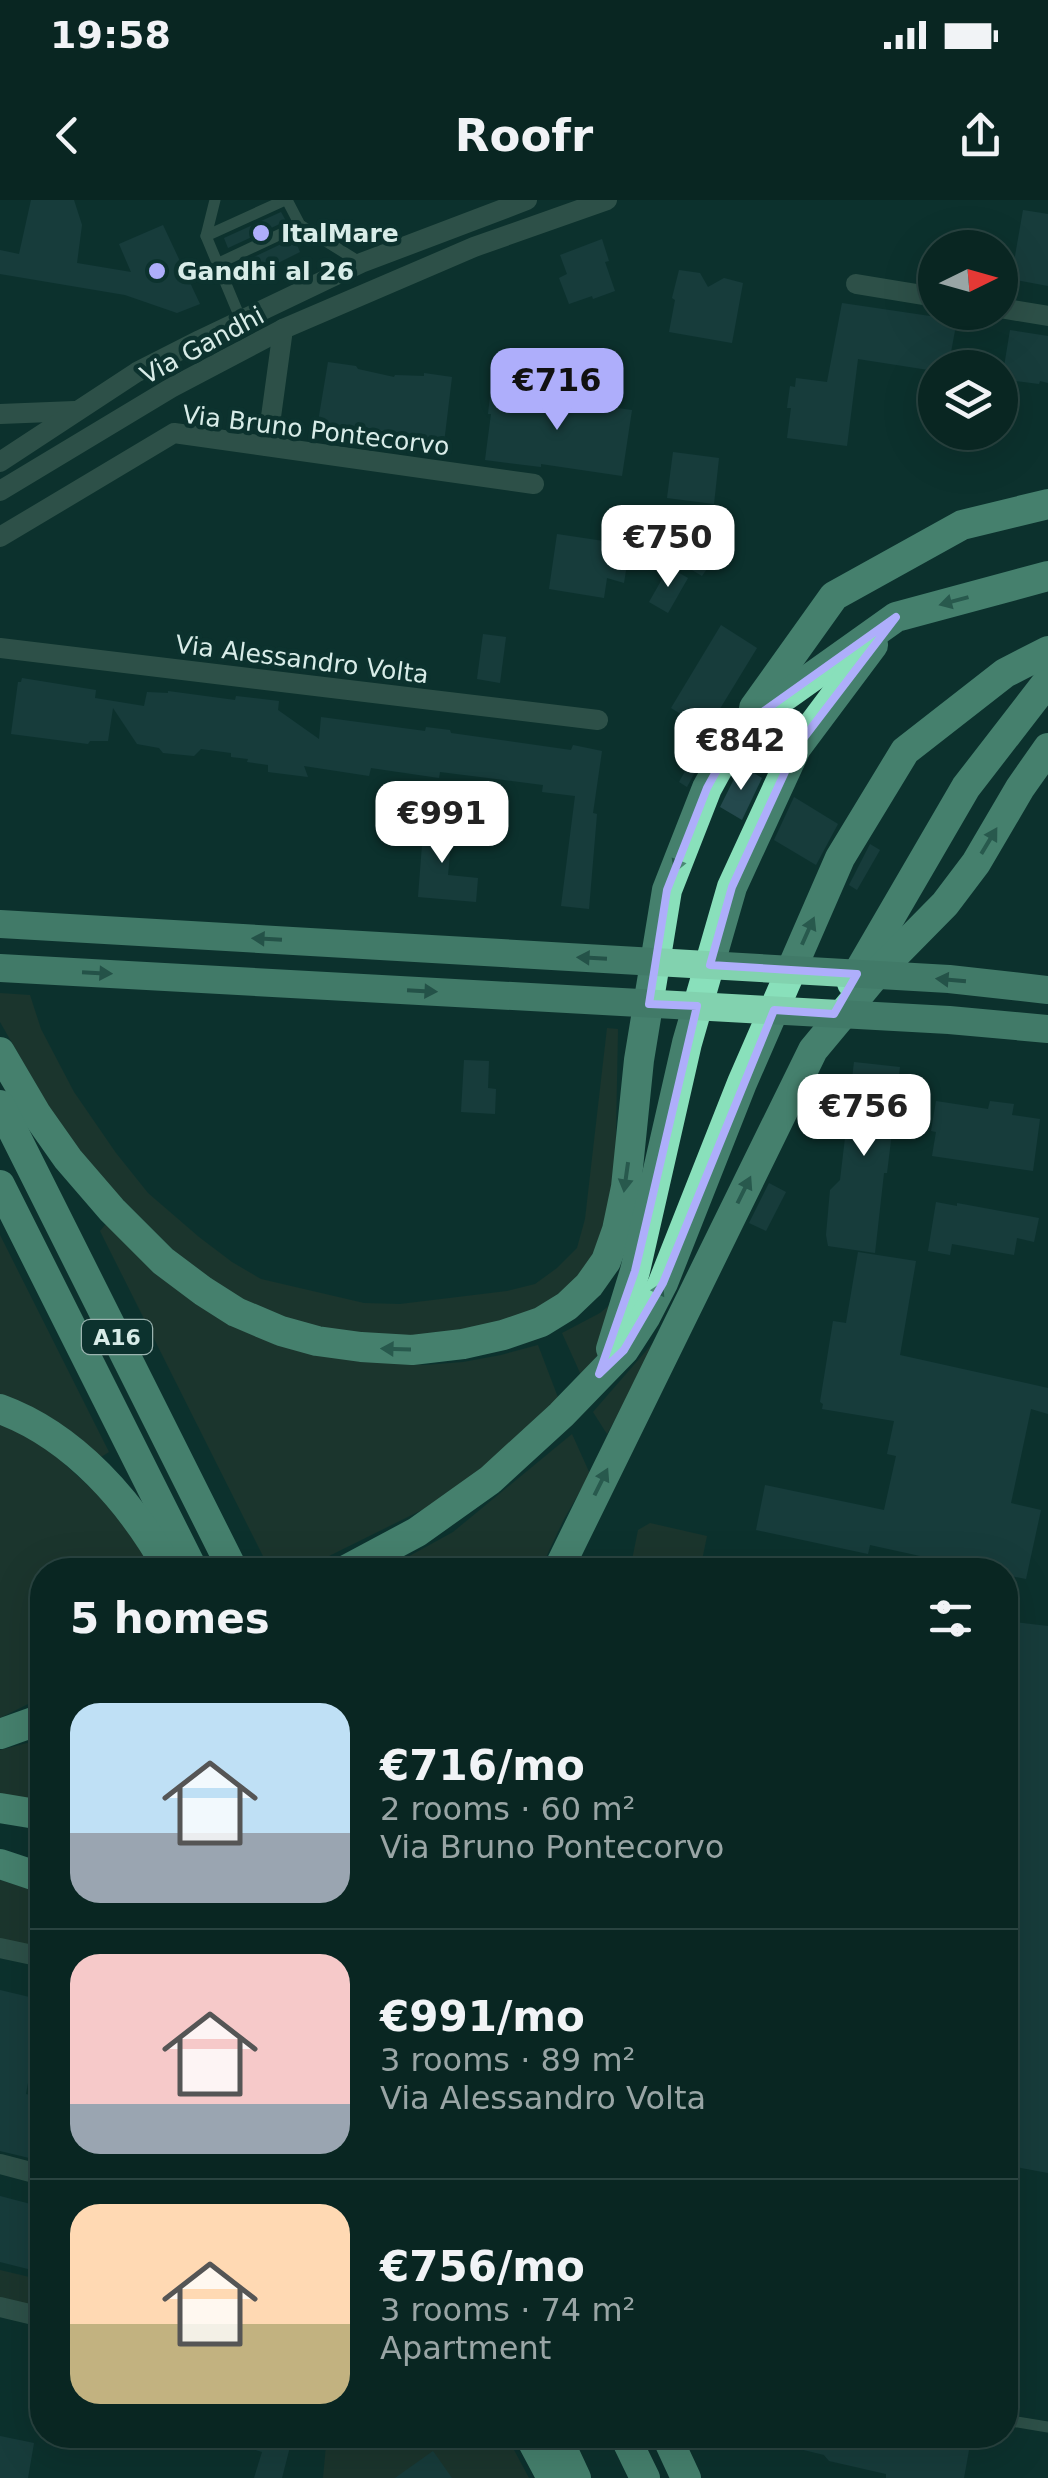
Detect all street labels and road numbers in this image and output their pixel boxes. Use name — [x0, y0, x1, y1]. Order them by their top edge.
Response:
street label: Via Gandhi — [135, 301, 269, 390]
street label: Via Bruno Pontecorvo — [181, 400, 451, 461]
street label: Via Alessandro Volta — [174, 630, 430, 689]
road number: A16 — [82, 1320, 152, 1354]

